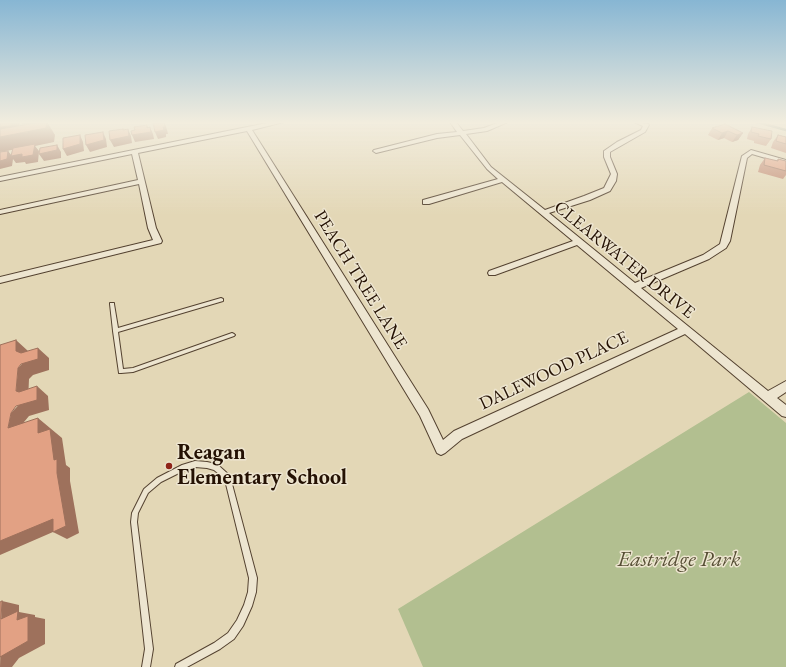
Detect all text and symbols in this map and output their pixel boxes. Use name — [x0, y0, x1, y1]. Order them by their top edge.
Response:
street label: CLEARWATER DRIVE — [549, 197, 699, 323]
street label: PEACH TREE LANE — [309, 207, 411, 353]
street label: DALEWOOD PLACE — [476, 327, 632, 415]
place label: Reagan Elementary School — [177, 440, 347, 492]
marker: Reagan Elementary School — [164, 461, 174, 471]
park label: Eastridge Park — [618, 547, 740, 573]

